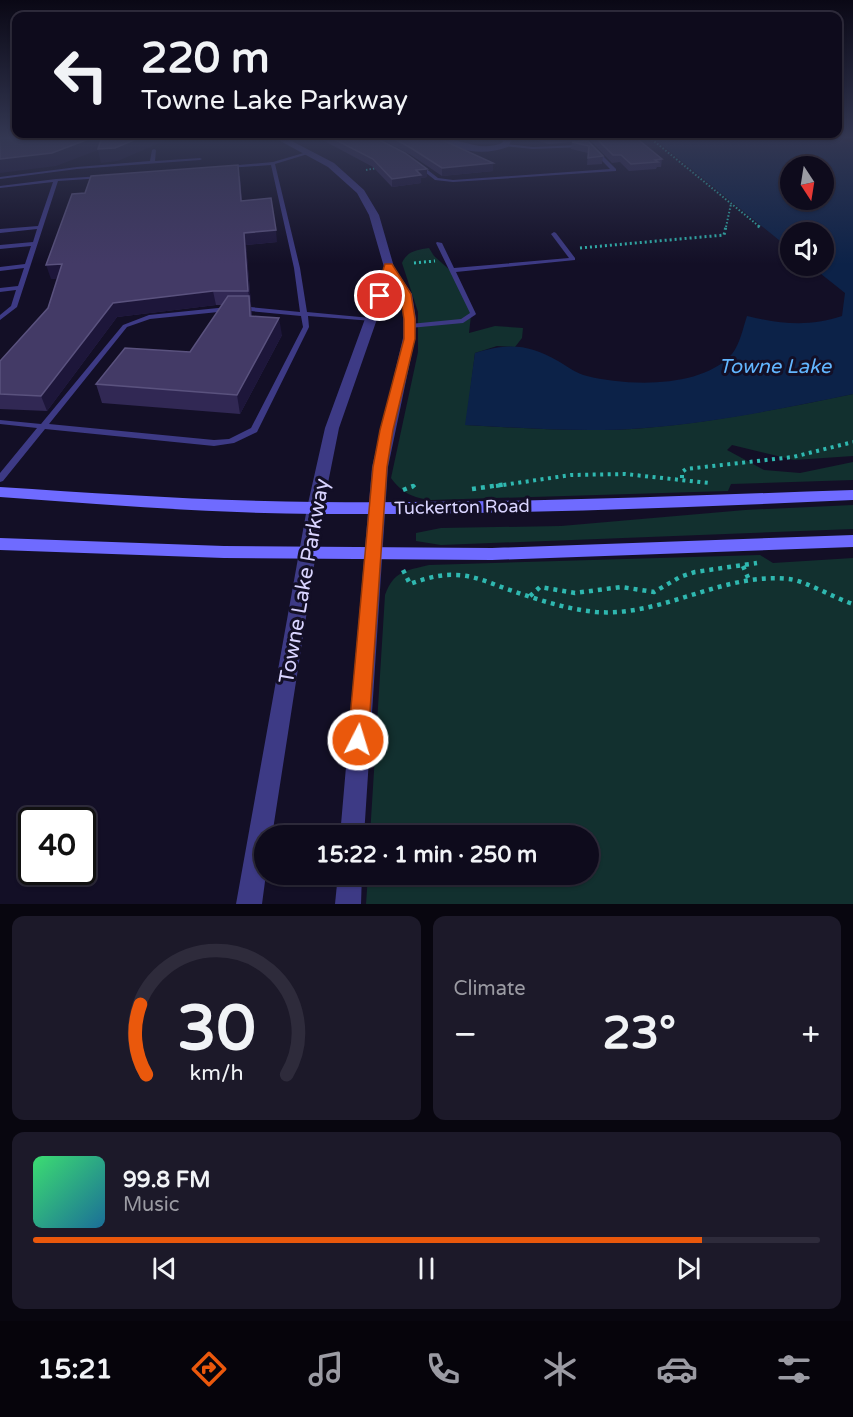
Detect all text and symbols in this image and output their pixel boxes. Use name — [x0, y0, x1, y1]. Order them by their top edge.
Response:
text: 220 m — [141, 33, 270, 84]
icon: left — [42, 36, 120, 114]
text: Towne Lake Parkway — [141, 84, 408, 117]
north arrow — [780, 156, 834, 210]
map controls — [780, 156, 834, 276]
button: sound — [780, 222, 834, 276]
pin — [354, 270, 405, 321]
icon: arrive — [363, 279, 396, 312]
water label: Towne Lake — [719, 355, 833, 379]
street label: Towne Lake Parkway — [274, 477, 335, 685]
street label: Tuckerton Road — [394, 495, 530, 519]
position arrow — [326, 708, 390, 772]
speed limit sign: 40 — [18, 807, 96, 885]
text: 15:22 · 1 min · 250 m — [316, 842, 537, 868]
text: Climate — [454, 977, 526, 1001]
text: 30 — [177, 992, 255, 1067]
text: 23° — [602, 1007, 676, 1061]
text: − — [454, 1015, 477, 1054]
text: + — [801, 1015, 820, 1054]
text: km/h — [189, 1060, 243, 1086]
text: 99.8 FM — [123, 1167, 210, 1193]
text: Music — [123, 1193, 179, 1217]
icon: previous — [148, 1252, 181, 1285]
icon: pause — [410, 1252, 443, 1285]
icon: next — [672, 1252, 705, 1285]
icon: directions — [188, 1348, 230, 1390]
icon: music — [305, 1348, 347, 1390]
icon: phone — [422, 1348, 464, 1390]
icon: climate — [539, 1348, 581, 1390]
icon: car — [656, 1348, 698, 1390]
icon: filters — [773, 1348, 815, 1390]
text: 15:21 — [38, 1353, 112, 1386]

